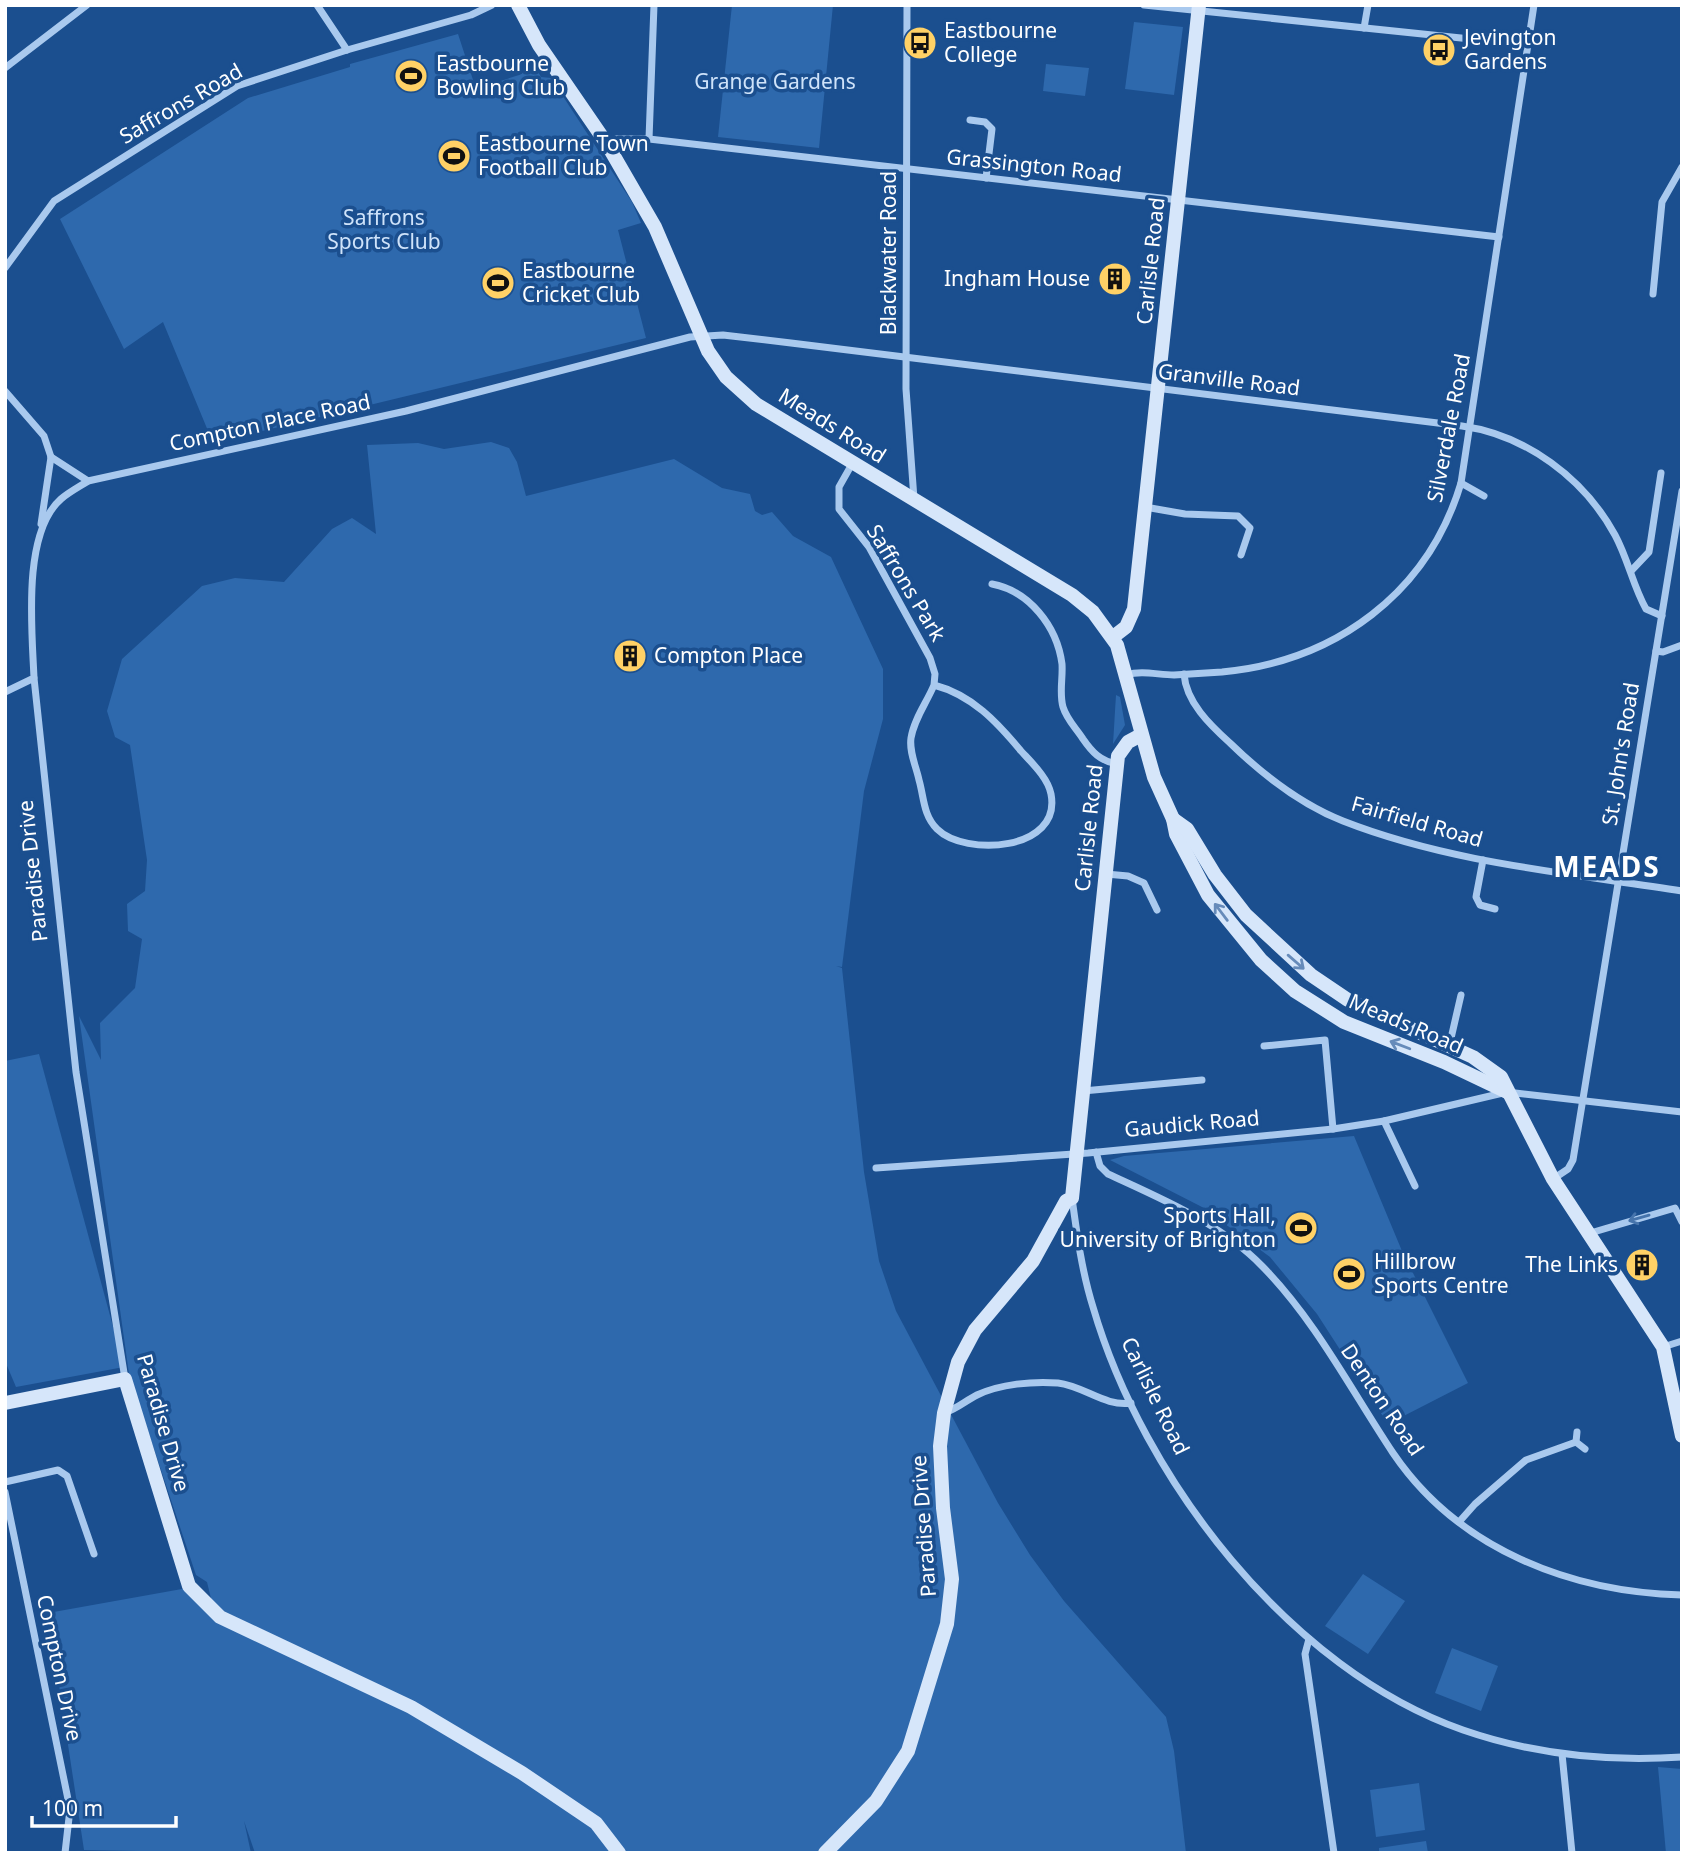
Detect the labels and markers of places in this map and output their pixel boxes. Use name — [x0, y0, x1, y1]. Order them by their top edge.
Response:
place label: Eastbourne College — [944, 16, 1057, 68]
place label: Jevington Gardens — [1462, 23, 1556, 75]
bus stop icon: Eastbourne College — [901, 24, 939, 62]
bus stop icon: Jevington Gardens — [1420, 31, 1458, 69]
place label: Eastbourne Bowling Club — [436, 49, 565, 101]
sports icon: Eastbourne Bowling Club — [392, 57, 430, 95]
place label: Eastbourne Town Football Club — [478, 129, 649, 181]
sports icon: Eastbourne Town Football Club — [435, 137, 473, 175]
place label: Eastbourne Cricket Club — [522, 256, 640, 308]
building icon: Ingham House — [1096, 260, 1134, 298]
sports icon: Eastbourne Cricket Club — [479, 264, 517, 302]
place label: Ingham House — [944, 264, 1090, 292]
building icon: Compton Place — [611, 637, 649, 675]
place label: Compton Place — [654, 641, 803, 669]
place label: Sports Hall, University of Brighton — [1060, 1201, 1276, 1253]
sports icon: Sports Hall, University of Brighton — [1282, 1209, 1320, 1247]
building icon: The Links — [1623, 1246, 1661, 1284]
place label: Hillbrow Sports Centre — [1374, 1247, 1509, 1299]
place label: The Links — [1525, 1250, 1618, 1278]
sports icon: Hillbrow Sports Centre — [1330, 1255, 1368, 1293]

